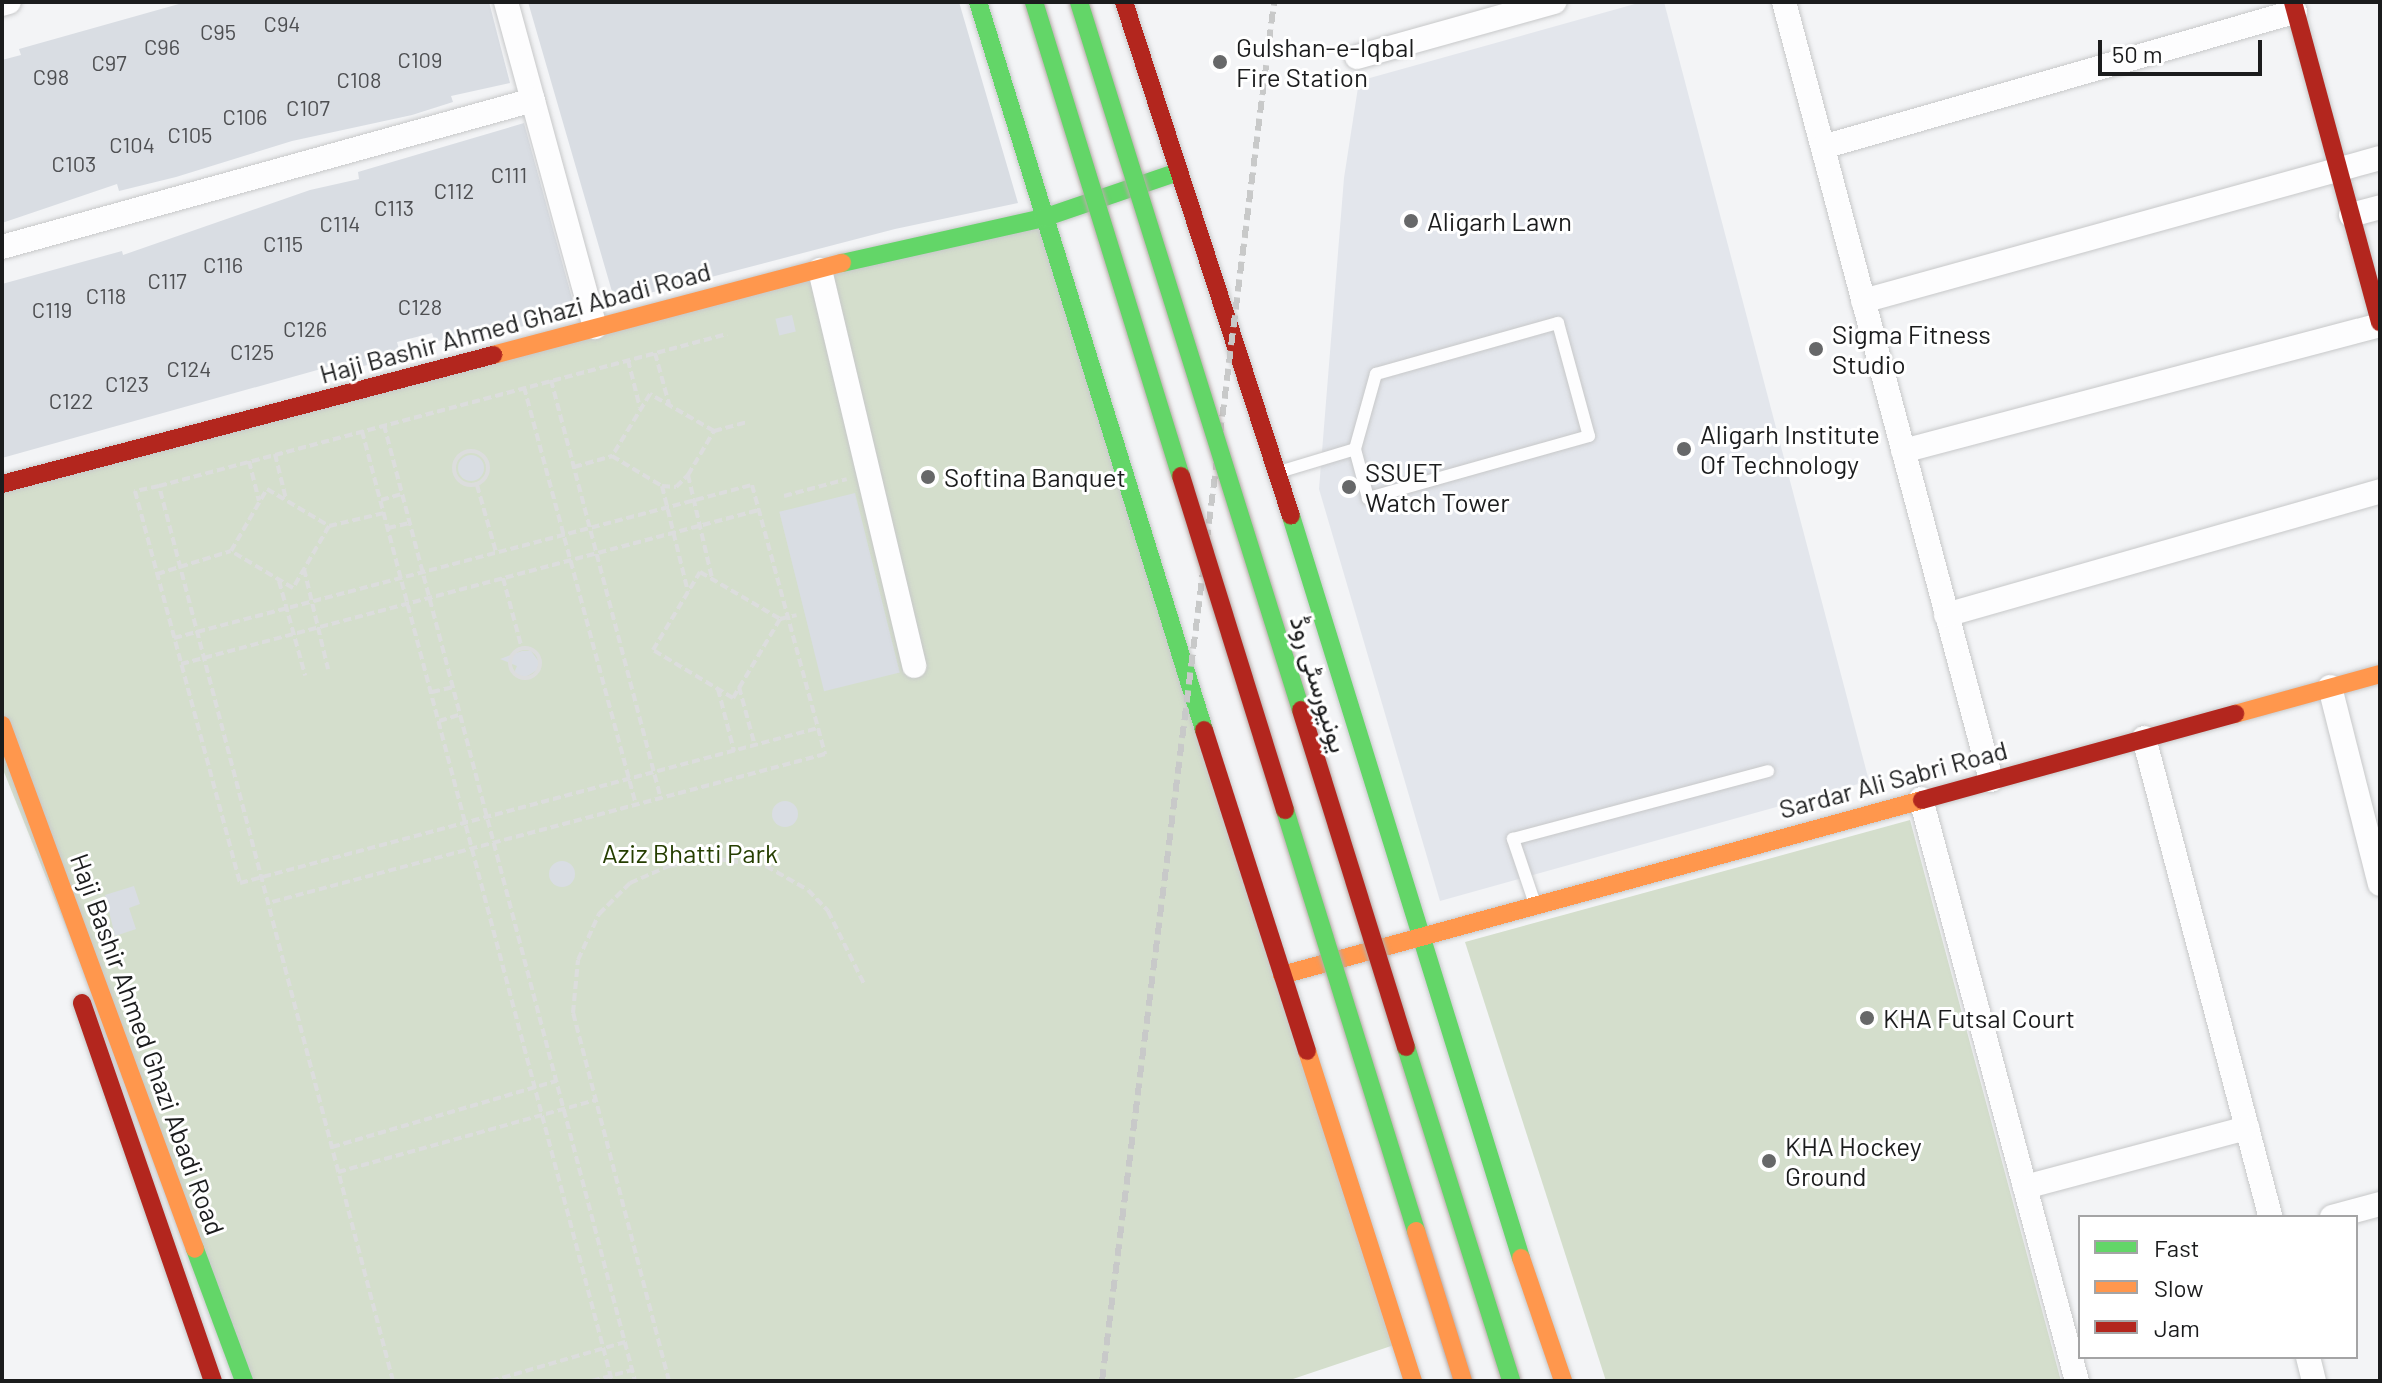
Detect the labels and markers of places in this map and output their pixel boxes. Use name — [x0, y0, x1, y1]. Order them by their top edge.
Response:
place label: Gulshan-e-Iqbal Fire Station — [1236, 31, 1414, 92]
marker: Gulshan-e-Iqbal Fire Station — [1211, 53, 1229, 71]
place label: Aligarh Lawn — [1427, 205, 1572, 237]
marker: Aligarh Lawn — [1402, 212, 1420, 230]
place label: Sigma Fitness Studio — [1832, 318, 1991, 380]
marker: Sigma Fitness Studio — [1807, 340, 1825, 358]
place label: Aligarh Institute Of Technology — [1700, 418, 1880, 480]
marker: Aligarh Institute Of Technology — [1675, 440, 1693, 458]
place label: SSUET Watch Tower — [1365, 456, 1510, 518]
place label: Softina Banquet — [944, 461, 1126, 493]
marker: Softina Banquet — [919, 468, 937, 486]
marker: SSUET Watch Tower — [1340, 478, 1358, 496]
place label: KHA Futsal Court — [1883, 1002, 2075, 1034]
marker: KHA Futsal Court — [1858, 1009, 1876, 1027]
place label: KHA Hockey Ground — [1785, 1130, 1922, 1192]
marker: KHA Hockey Ground — [1760, 1152, 1778, 1170]

